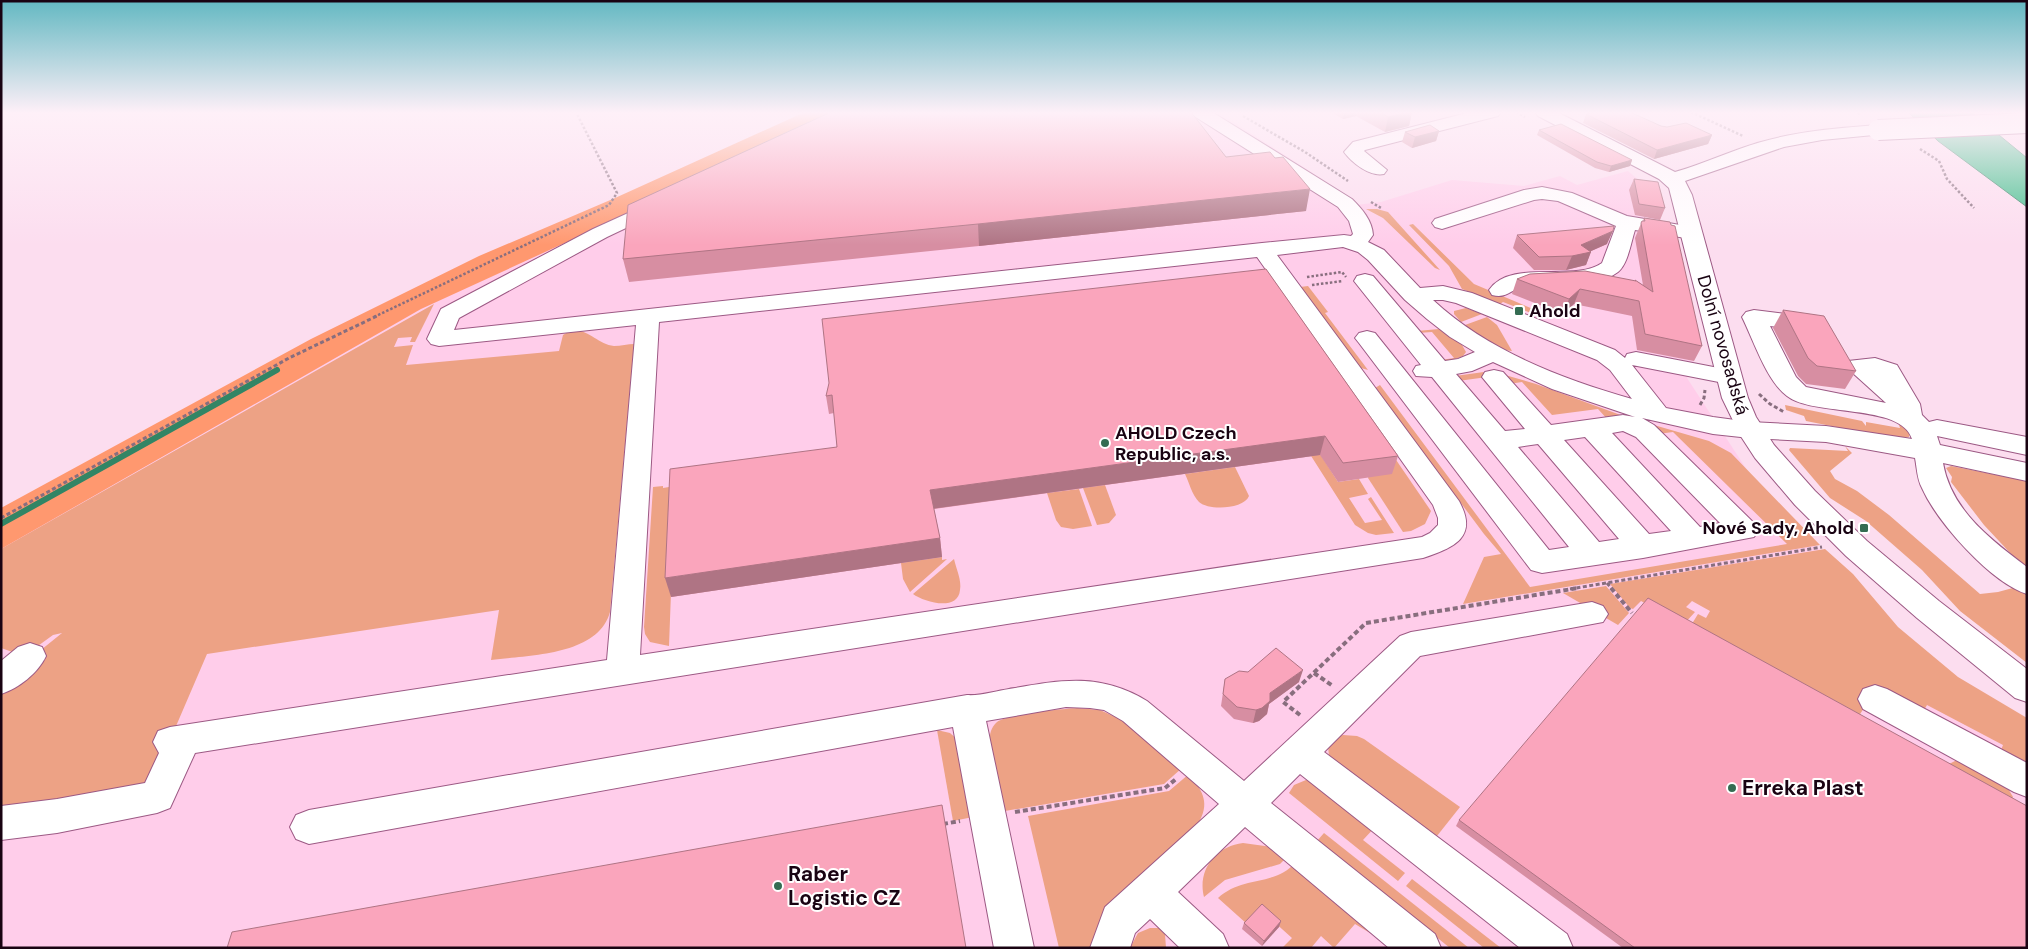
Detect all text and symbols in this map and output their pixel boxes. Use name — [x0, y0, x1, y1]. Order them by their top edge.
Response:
street label: Dolní novosadská — [1692, 272, 1754, 418]
place label: Ahold — [1529, 299, 1580, 323]
marker: Ahold — [1513, 305, 1525, 317]
place label: AHOLD Czech Republic, a.s. — [1115, 421, 1237, 466]
marker: AHOLD Czech Republic, a.s. — [1099, 437, 1111, 449]
place label: Nové Sady, Ahold — [1702, 516, 1854, 540]
marker: Nové Sady, Ahold — [1858, 522, 1870, 534]
place label: Erreka Plast — [1742, 774, 1864, 802]
marker: Erreka Plast — [1726, 782, 1738, 794]
place label: Raber Logistic CZ — [788, 860, 901, 912]
marker: Raber Logistic CZ — [772, 880, 784, 892]

